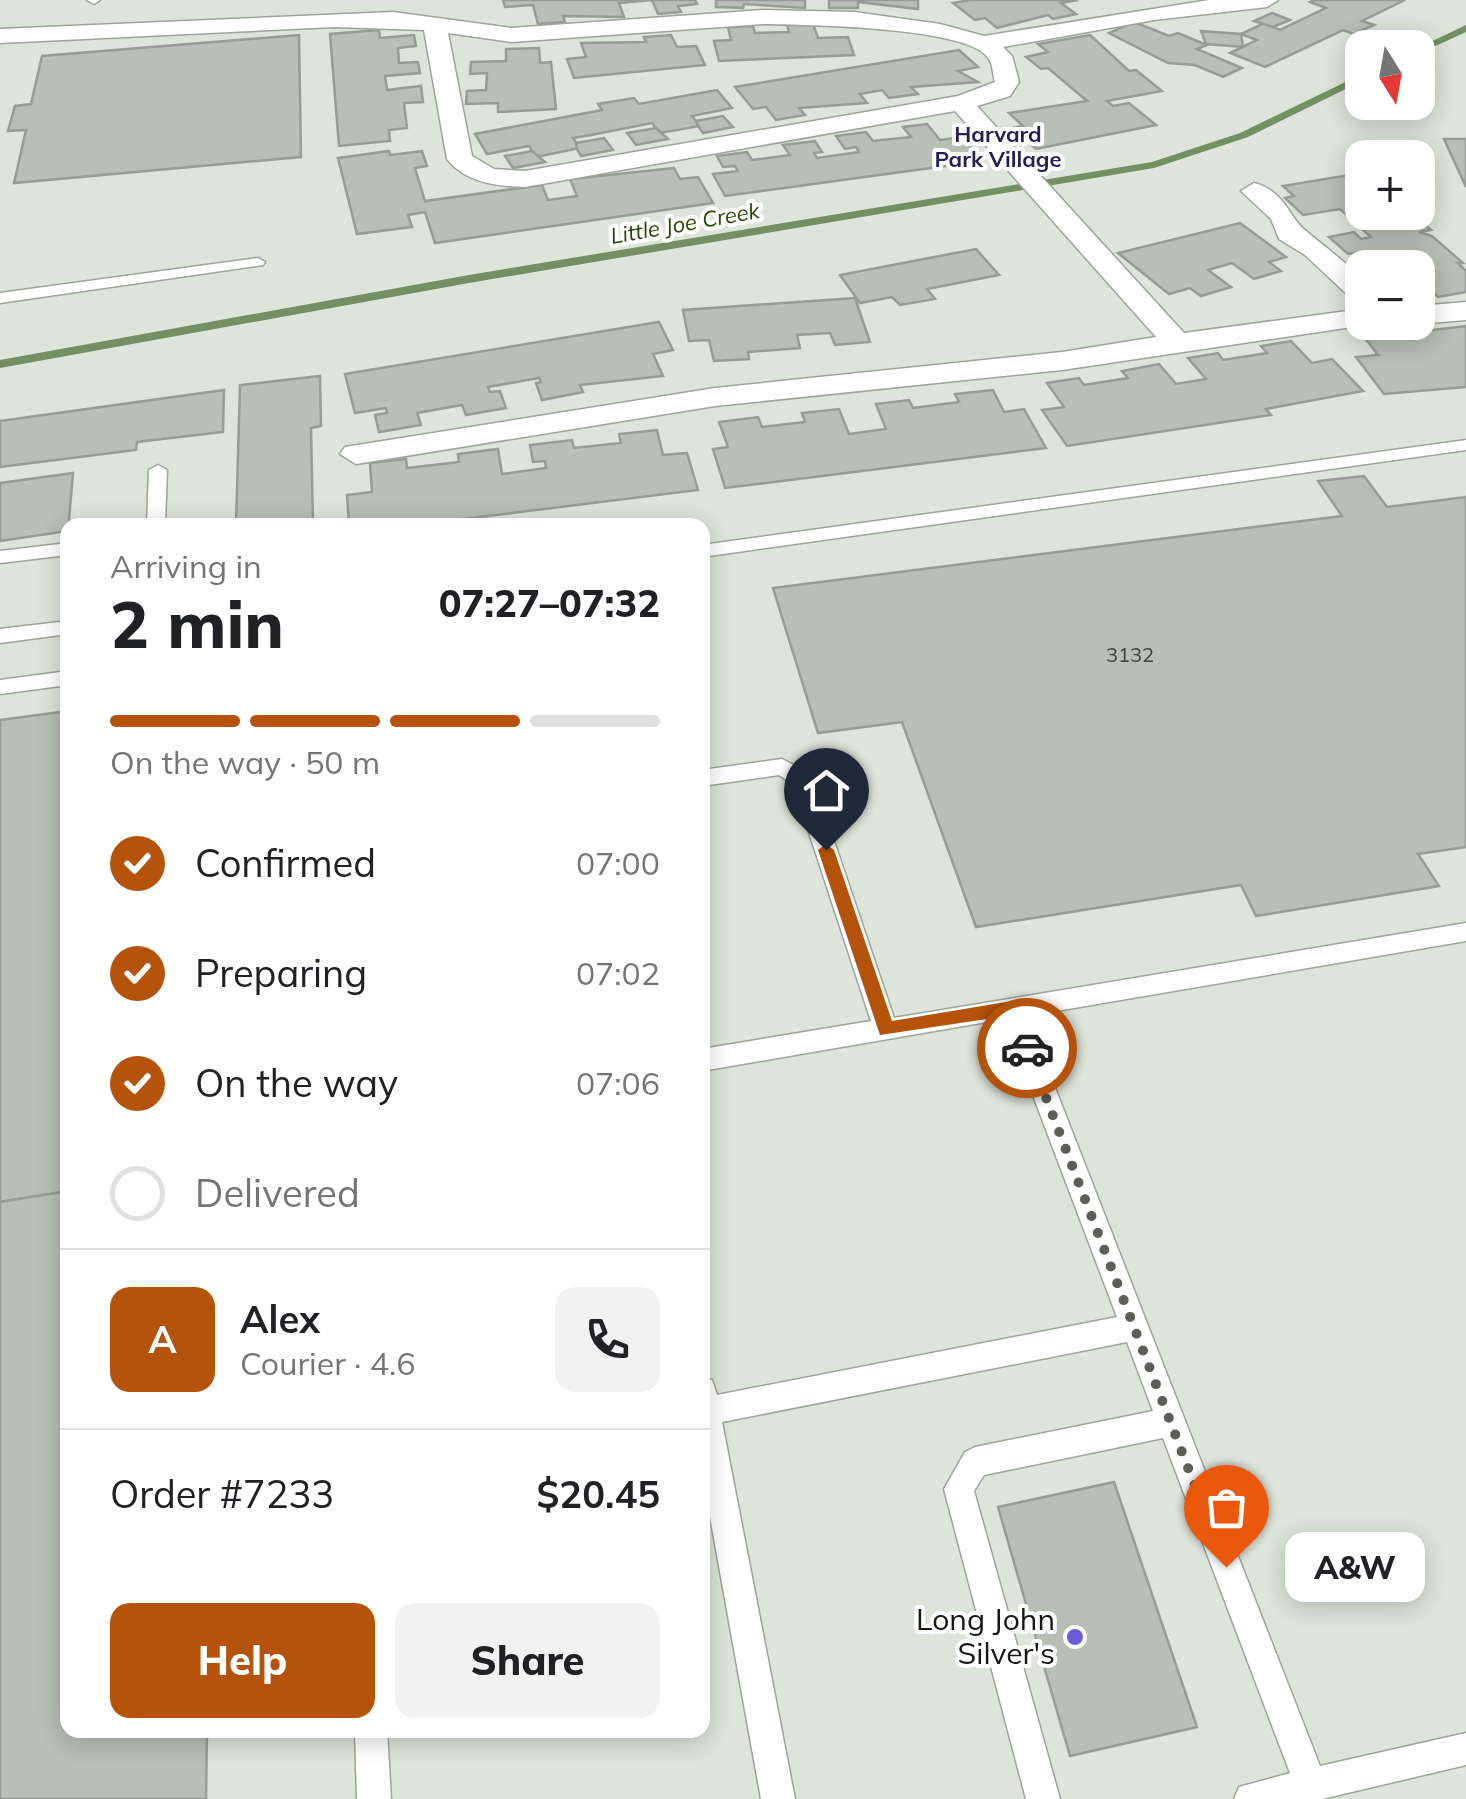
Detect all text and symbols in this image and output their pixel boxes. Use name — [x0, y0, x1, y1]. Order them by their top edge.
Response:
north arrow — [1345, 30, 1435, 120]
map controls — [1345, 30, 1435, 340]
district label: Harvard Park Village — [934, 120, 1062, 173]
button: + — [1345, 140, 1435, 230]
water label: Little Joe Creek — [608, 196, 762, 250]
button: − — [1345, 250, 1435, 340]
text: Arriving in — [110, 546, 262, 586]
text: 07:27–07:32 — [439, 579, 660, 627]
text: 2 min — [110, 583, 284, 664]
house number: 3132 — [1106, 642, 1154, 667]
text: On the way · 50 m — [110, 742, 380, 782]
pin — [784, 748, 869, 851]
icon: home — [799, 763, 854, 818]
icon: check — [110, 836, 165, 891]
text: Confirmed — [195, 839, 376, 887]
text: 07:00 — [576, 843, 660, 883]
icon: check — [110, 946, 165, 1001]
text: Preparing — [195, 949, 367, 997]
text: 07:02 — [576, 953, 660, 993]
courier — [977, 998, 1077, 1098]
icon: car — [1000, 1021, 1055, 1076]
icon: check — [110, 1056, 165, 1111]
text: On the way — [195, 1059, 398, 1107]
text: 07:06 — [576, 1063, 660, 1103]
text: Delivered — [195, 1169, 360, 1217]
button: phone — [555, 1287, 660, 1392]
text: Alex — [240, 1295, 320, 1343]
text: A — [148, 1315, 177, 1363]
text: Courier · 4.6 — [240, 1343, 416, 1383]
pin — [1184, 1465, 1269, 1568]
text: Order #7233 — [110, 1470, 334, 1518]
text: $20.45 — [537, 1470, 660, 1518]
icon: bag — [1199, 1480, 1254, 1535]
callout: A&W — [1286, 1532, 1426, 1602]
text: A&W — [1314, 1547, 1396, 1587]
place label: Long John Silver's — [916, 1600, 1055, 1672]
button: Help — [110, 1603, 375, 1718]
button: Share — [395, 1603, 660, 1718]
marker: Long John Silver's — [1064, 1626, 1086, 1648]

